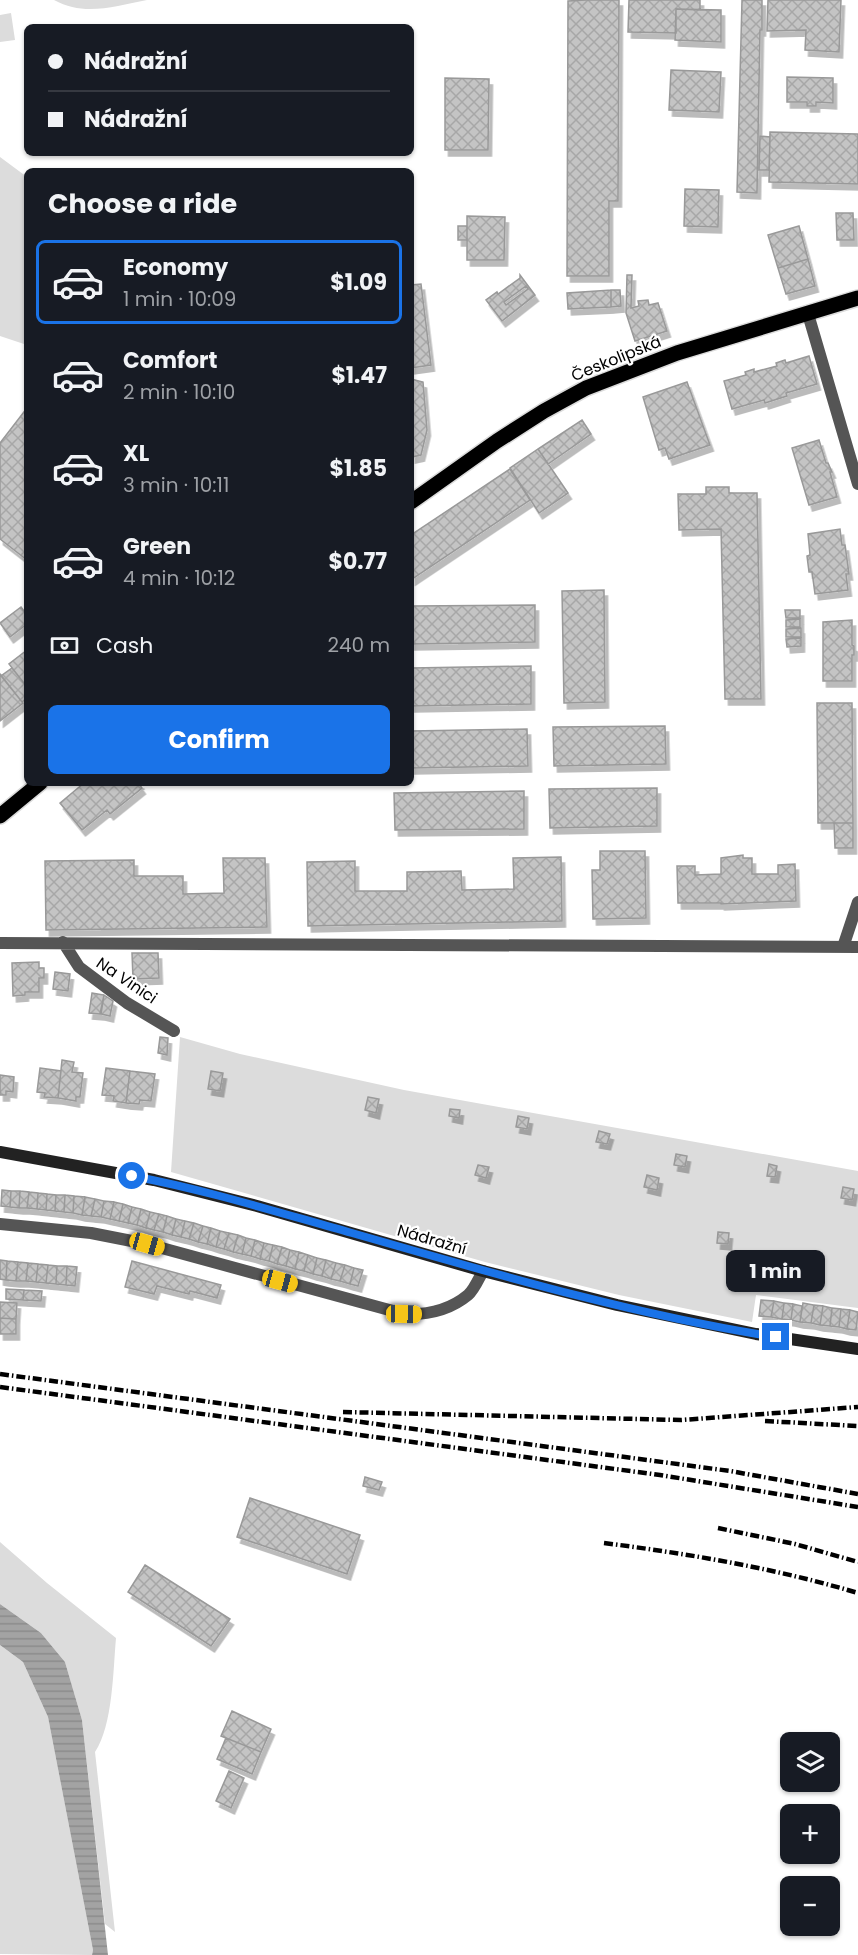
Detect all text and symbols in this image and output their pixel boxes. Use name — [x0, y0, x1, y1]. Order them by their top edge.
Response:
text: Nádražní — [84, 46, 188, 77]
text: Nádražní — [84, 104, 188, 135]
text: Choose a ride — [48, 185, 237, 222]
text: Economy — [123, 252, 228, 283]
icon: car — [51, 255, 105, 309]
text: $1.09 — [330, 267, 387, 298]
text: 1 min · 10:09 — [123, 285, 236, 313]
street label: Českolipská — [568, 330, 665, 387]
text: Comfort — [123, 345, 217, 376]
icon: car — [51, 348, 105, 402]
text: $1.47 — [331, 360, 387, 391]
text: 2 min · 10:10 — [123, 378, 235, 406]
text: XL — [123, 438, 149, 469]
icon: car — [51, 441, 105, 495]
text: $1.85 — [329, 453, 387, 484]
text: 3 min · 10:11 — [123, 471, 229, 499]
text: Green — [123, 531, 191, 562]
icon: car — [51, 534, 105, 588]
text: $0.77 — [328, 546, 387, 577]
text: 4 min · 10:12 — [123, 564, 235, 592]
icon: cash — [48, 629, 81, 662]
text: Cash — [96, 630, 153, 661]
text: 240 m — [327, 631, 390, 659]
button: Confirm — [48, 705, 390, 774]
street label: Na Vinici — [92, 952, 162, 1009]
route start — [118, 1162, 145, 1189]
street label: Nádražní — [395, 1219, 469, 1260]
car — [127, 1230, 167, 1258]
callout: 1 min — [726, 1250, 826, 1292]
text: 1 min — [749, 1257, 802, 1285]
car — [260, 1268, 300, 1294]
car — [386, 1305, 422, 1323]
route end — [762, 1323, 789, 1350]
map controls — [780, 1732, 840, 1936]
button: layers — [780, 1732, 840, 1792]
button: + — [780, 1804, 840, 1864]
button: − — [780, 1876, 840, 1936]

